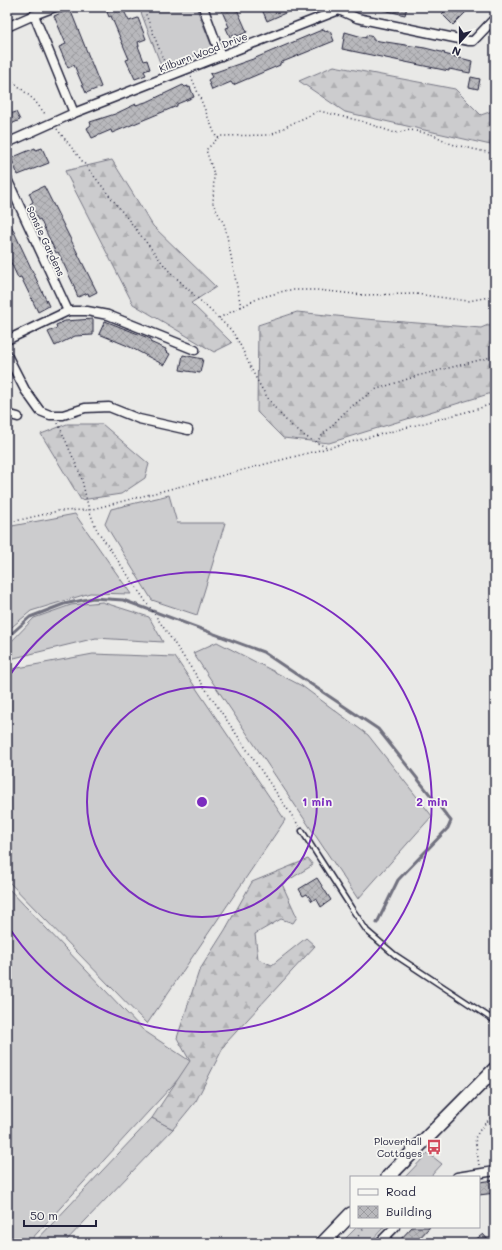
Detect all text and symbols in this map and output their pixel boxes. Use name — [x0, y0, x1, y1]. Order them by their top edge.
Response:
north arrow — [440, 22, 480, 62]
street label: Kilburn Wood Drive — [157, 29, 249, 75]
text: N — [450, 43, 463, 60]
street label: Sonsie Gardens — [24, 204, 68, 279]
text: 1 min — [302, 793, 332, 809]
text: 2 min — [416, 793, 448, 809]
centre of rings — [195, 795, 209, 809]
place label: Ploverhall Cottages — [374, 1134, 422, 1160]
bus stop icon: Ploverhall Cottages — [425, 1138, 443, 1156]
legend — [350, 1176, 480, 1228]
text: Road — [386, 1183, 416, 1199]
scale bar — [24, 1202, 96, 1228]
text: Building — [386, 1203, 432, 1219]
text: 50 m — [30, 1207, 58, 1223]

